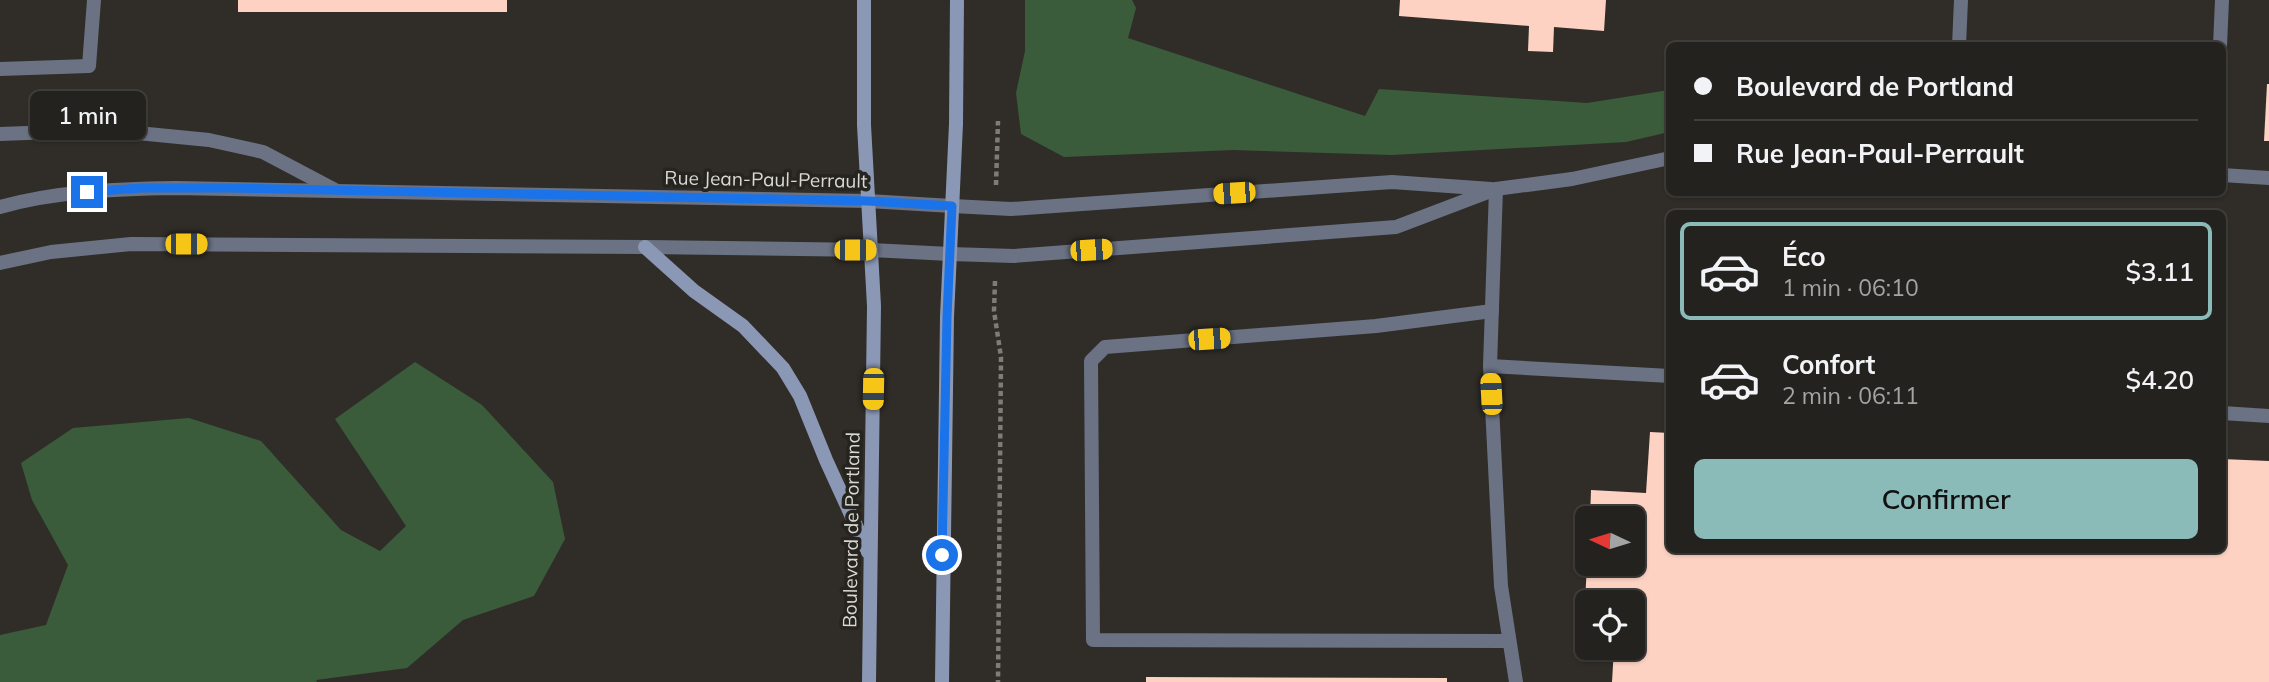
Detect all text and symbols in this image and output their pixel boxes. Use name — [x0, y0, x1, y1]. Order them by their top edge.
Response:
text: Boulevard de Portland — [1736, 70, 2014, 103]
callout: 1 min — [29, 90, 145, 140]
text: 1 min — [58, 101, 118, 130]
text: Rue Jean-Paul-Perrault — [1736, 137, 2024, 170]
street label: Rue Jean-Paul-Perrault — [664, 165, 868, 193]
route end — [71, 176, 103, 208]
car — [1213, 181, 1256, 205]
car — [166, 234, 208, 255]
car — [1070, 238, 1113, 262]
car — [835, 240, 877, 261]
icon: car — [1698, 240, 1761, 303]
text: Éco — [1782, 240, 1826, 273]
text: $3.11 — [2125, 255, 2194, 288]
text: 1 min · 06:10 — [1782, 273, 1919, 302]
car — [1188, 327, 1231, 351]
icon: car — [1698, 348, 1761, 411]
text: Confort — [1782, 348, 1875, 381]
text: $4.20 — [2125, 363, 2194, 396]
car — [863, 368, 884, 410]
car — [1480, 372, 1503, 416]
text: 2 min · 06:11 — [1782, 381, 1919, 410]
street label: Boulevard de Portland — [837, 432, 865, 628]
button: Confirmer — [1694, 459, 2198, 539]
north arrow — [1575, 506, 1645, 576]
map controls — [1575, 506, 1645, 660]
route start — [926, 539, 958, 571]
button: locate — [1575, 590, 1645, 660]

